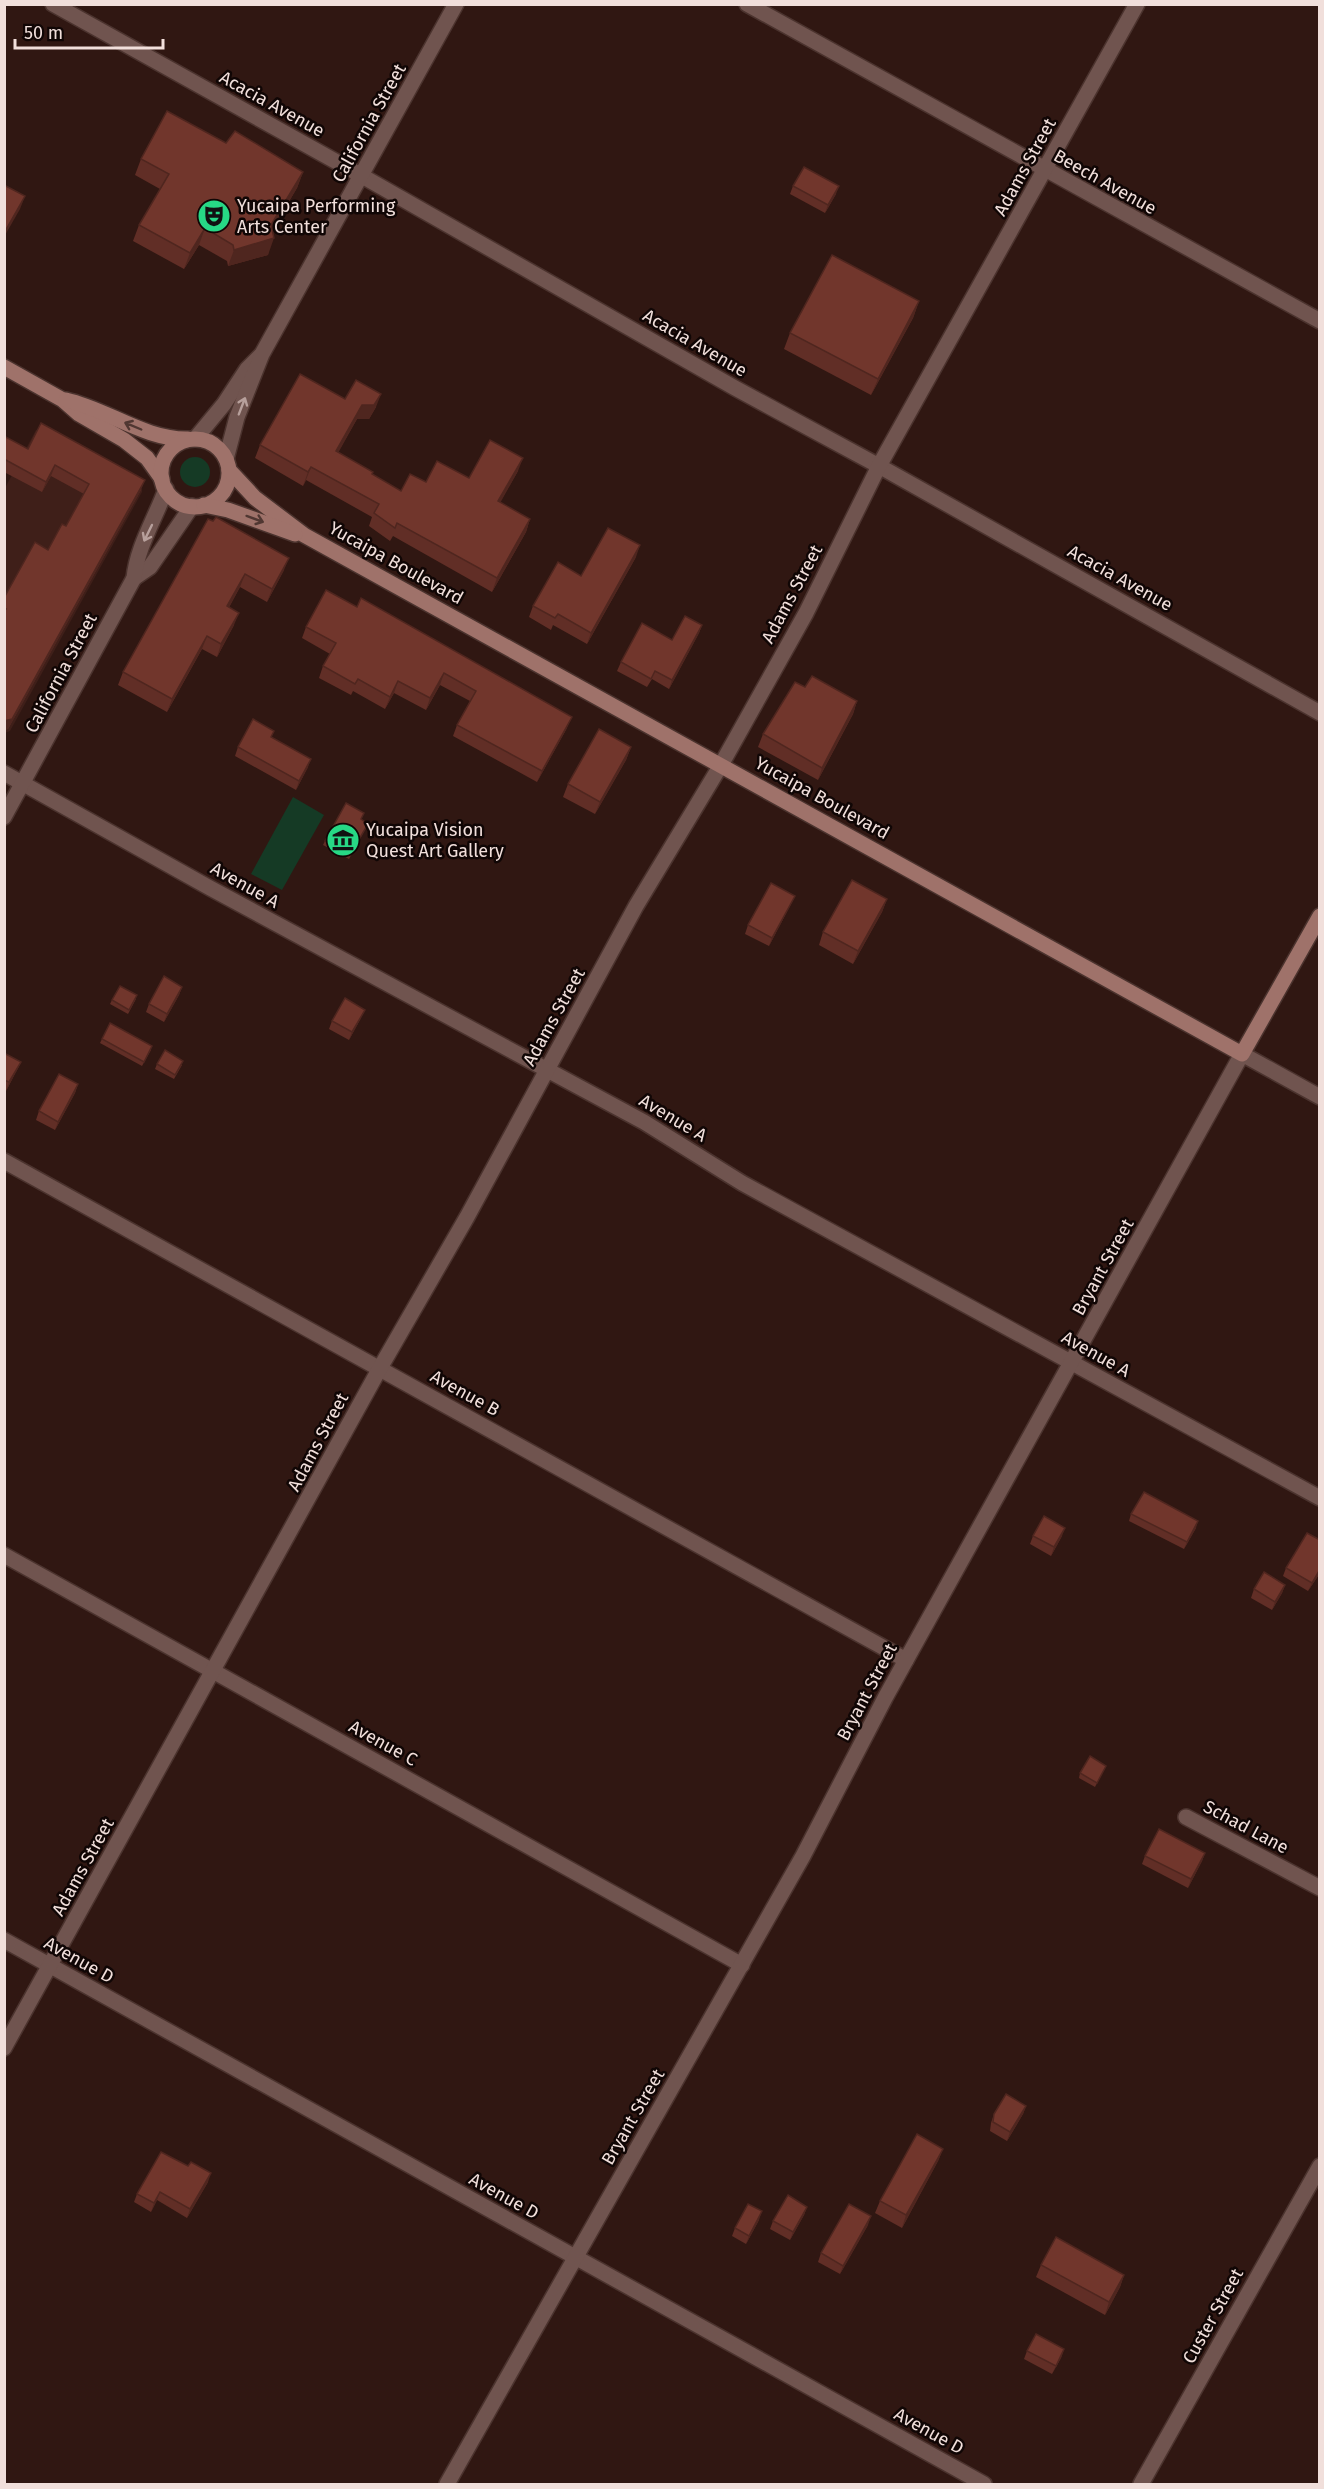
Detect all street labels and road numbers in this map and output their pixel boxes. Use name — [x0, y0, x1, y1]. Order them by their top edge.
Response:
street label: California Street — [327, 59, 411, 186]
street label: Acacia Avenue — [216, 66, 328, 142]
street label: Adams Street — [989, 114, 1061, 220]
street label: Beech Avenue — [1050, 145, 1160, 219]
street label: Acacia Avenue — [639, 304, 751, 382]
street label: Yucaipa Boulevard — [325, 517, 467, 609]
street label: Acacia Avenue — [1064, 540, 1176, 616]
street label: Adams Street — [757, 541, 827, 647]
street label: California Street — [20, 609, 102, 737]
street label: Yucaipa Boulevard — [751, 752, 893, 844]
street label: Avenue A — [207, 857, 284, 913]
street label: Adams Street — [518, 964, 590, 1070]
street label: Avenue A — [635, 1089, 711, 1147]
street label: Bryant Street — [1067, 1214, 1139, 1319]
street label: Avenue A — [1058, 1326, 1135, 1382]
street label: Avenue B — [427, 1365, 503, 1421]
street label: Adams Street — [283, 1389, 353, 1495]
street label: Bryant Street — [832, 1639, 902, 1744]
street label: Avenue C — [345, 1715, 421, 1771]
street label: Schad Lane — [1200, 1795, 1292, 1859]
street label: Adams Street — [47, 1814, 119, 1920]
street label: Avenue D — [40, 1932, 118, 1988]
street label: Bryant Street — [597, 2065, 670, 2169]
street label: Avenue D — [465, 2168, 543, 2224]
street label: Custer Street — [1178, 2264, 1248, 2367]
street label: Avenue D — [890, 2403, 968, 2459]

